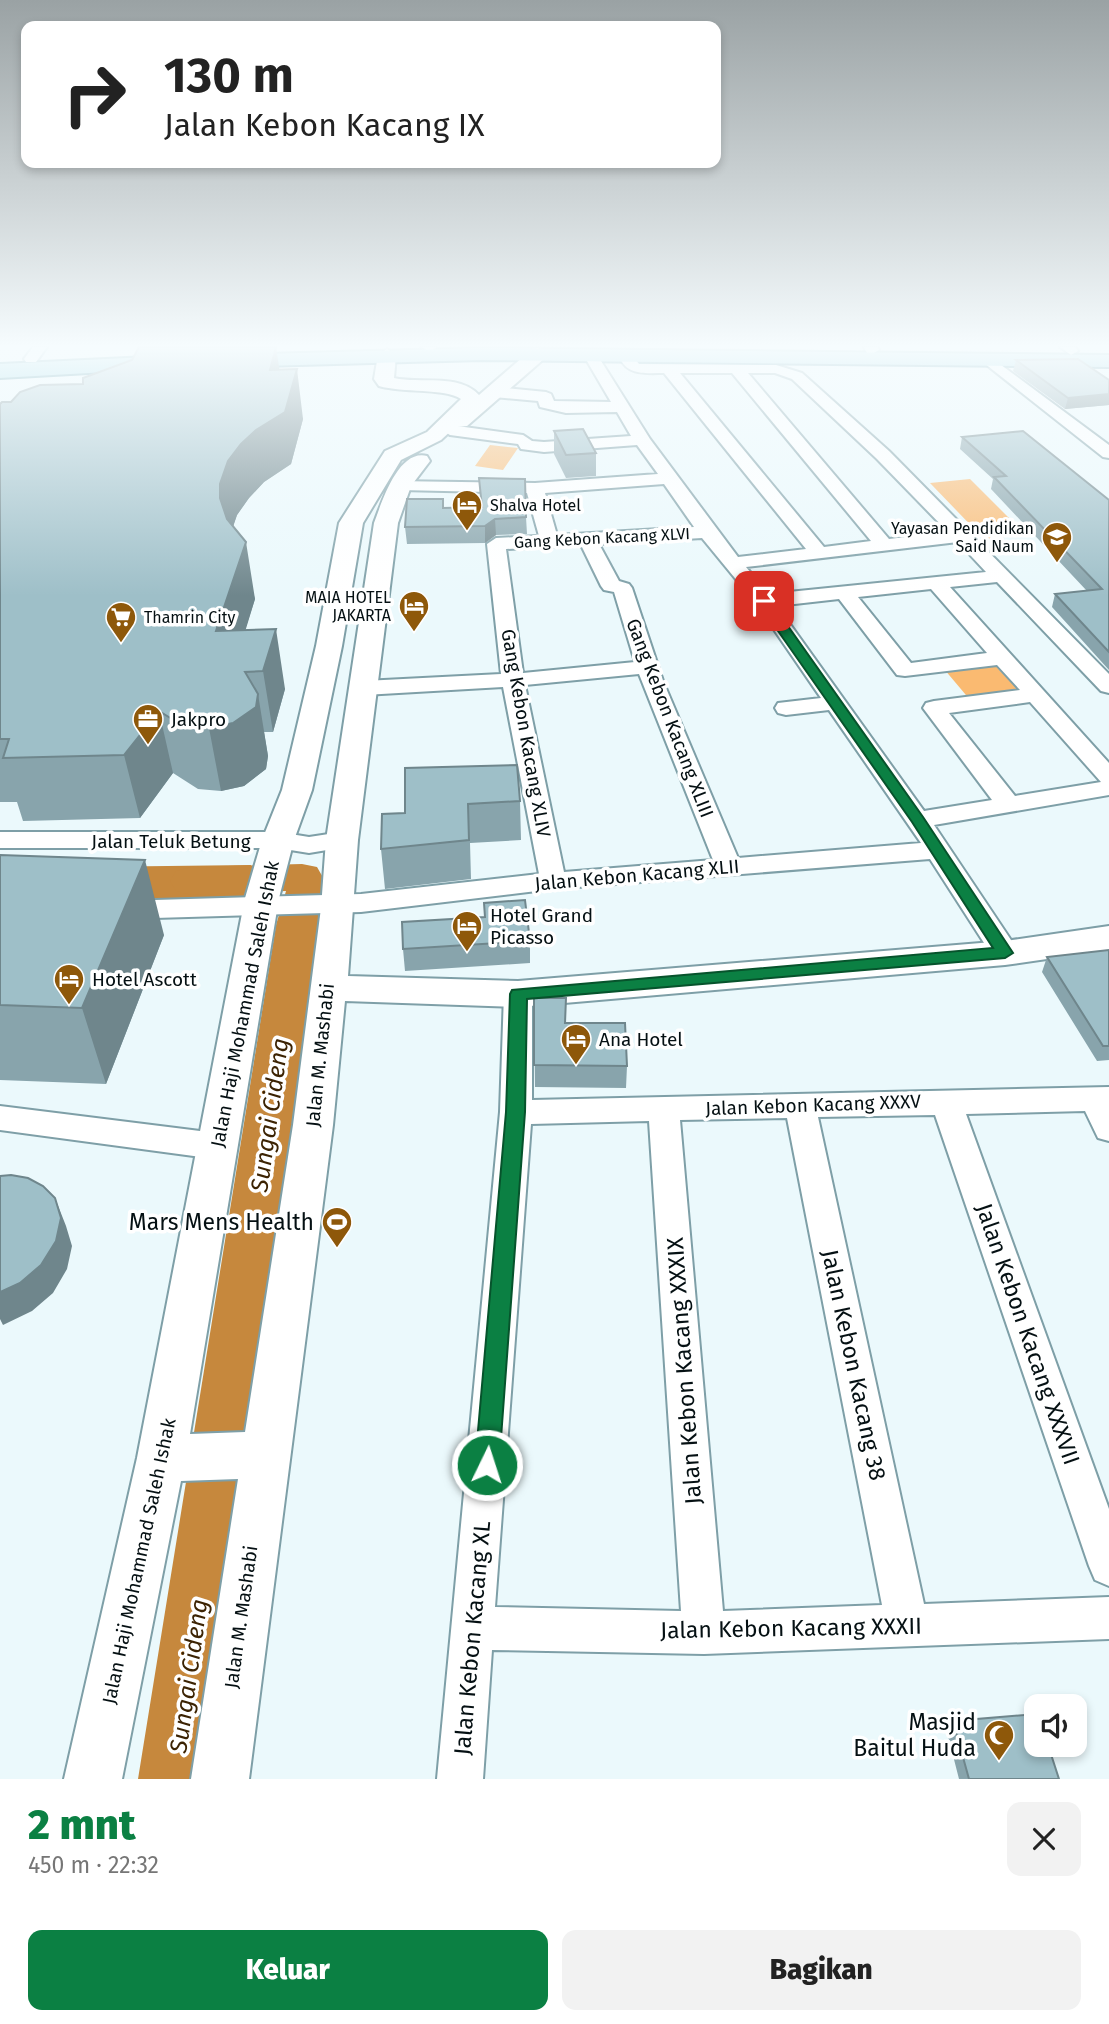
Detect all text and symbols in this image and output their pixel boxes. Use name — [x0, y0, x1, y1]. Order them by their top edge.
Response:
text: 130 m — [164, 46, 294, 105]
icon: right — [49, 49, 140, 140]
text: Jalan Kebon Kacang IX — [164, 106, 484, 144]
hotel icon: Shalva Hotel — [450, 488, 484, 532]
place label: Shalva Hotel — [490, 496, 581, 515]
place label: Yayasan Pendidikan Said Naum — [891, 519, 1034, 556]
school or university icon: Yayasan Pendidikan Said Naum — [1040, 520, 1074, 564]
street label: Gang Kebon Kacang XLVI — [513, 524, 691, 552]
pin — [734, 571, 794, 631]
icon: arrive — [745, 582, 783, 620]
place label: MAIA HOTEL JAKARTA — [305, 588, 392, 625]
hotel icon: MAIA HOTEL JAKARTA — [397, 589, 431, 633]
supermarket icon: Thamrin City — [104, 600, 138, 644]
place label: Thamrin City — [144, 608, 236, 627]
street label: Gang Kebon Kacang XLIII — [621, 615, 719, 821]
street label: Gang Kebon Kacang XLIV — [496, 627, 556, 839]
office icon: Jakpro — [131, 702, 165, 746]
place label: Jakpro — [171, 708, 226, 731]
street label: Jalan Teluk Betung — [91, 830, 251, 853]
street label: Jalan Kebon Kacang XLII — [534, 855, 740, 895]
street label: Jalan Haji Mohammad Saleh Ishak — [206, 858, 284, 1149]
place label: Hotel Grand Picasso — [490, 904, 593, 949]
hotel icon: Hotel Grand Picasso — [450, 909, 484, 953]
hotel icon: Hotel Ascott — [52, 962, 86, 1006]
place label: Hotel Ascott — [92, 968, 197, 991]
street label: Jalan M. Mashabi — [301, 982, 339, 1128]
hotel icon: Ana Hotel — [559, 1022, 593, 1066]
place label: Ana Hotel — [599, 1028, 683, 1051]
water label: Sungai Cideng — [245, 1036, 295, 1195]
street label: Jalan Kebon Kacang XXXV — [705, 1090, 922, 1120]
street label: Jalan Kebon Kacang XXXVII — [970, 1200, 1086, 1468]
sports icon: Mars Mens Health — [320, 1205, 354, 1249]
place label: Mars Mens Health — [129, 1208, 314, 1236]
street label: Jalan Kebon Kacang XXXIX — [661, 1236, 707, 1505]
street label: Jalan Kebon Kacang 38 — [816, 1247, 892, 1483]
street label: Jalan Haji Mohammad Saleh Ishak — [97, 1416, 181, 1706]
position arrow — [450, 1428, 524, 1502]
street label: Jalan Kebon Kacang XL — [448, 1520, 496, 1756]
street label: Jalan M. Mashabi — [220, 1544, 262, 1690]
water label: Sungai Cideng — [164, 1597, 214, 1756]
street label: Jalan Kebon Kacang XXXII — [660, 1612, 922, 1644]
map controls — [1024, 1694, 1087, 1757]
button: sound — [1024, 1694, 1087, 1757]
place label: Masjid Baitul Huda — [853, 1708, 976, 1762]
mosque icon: Masjid Baitul Huda — [982, 1718, 1016, 1762]
text: 2 mnt — [28, 1800, 136, 1850]
button: close — [1007, 1802, 1081, 1876]
text: 450 m · 22:32 — [28, 1851, 159, 1879]
button: Keluar — [28, 1930, 548, 2010]
button: Bagikan — [562, 1930, 1081, 2010]

